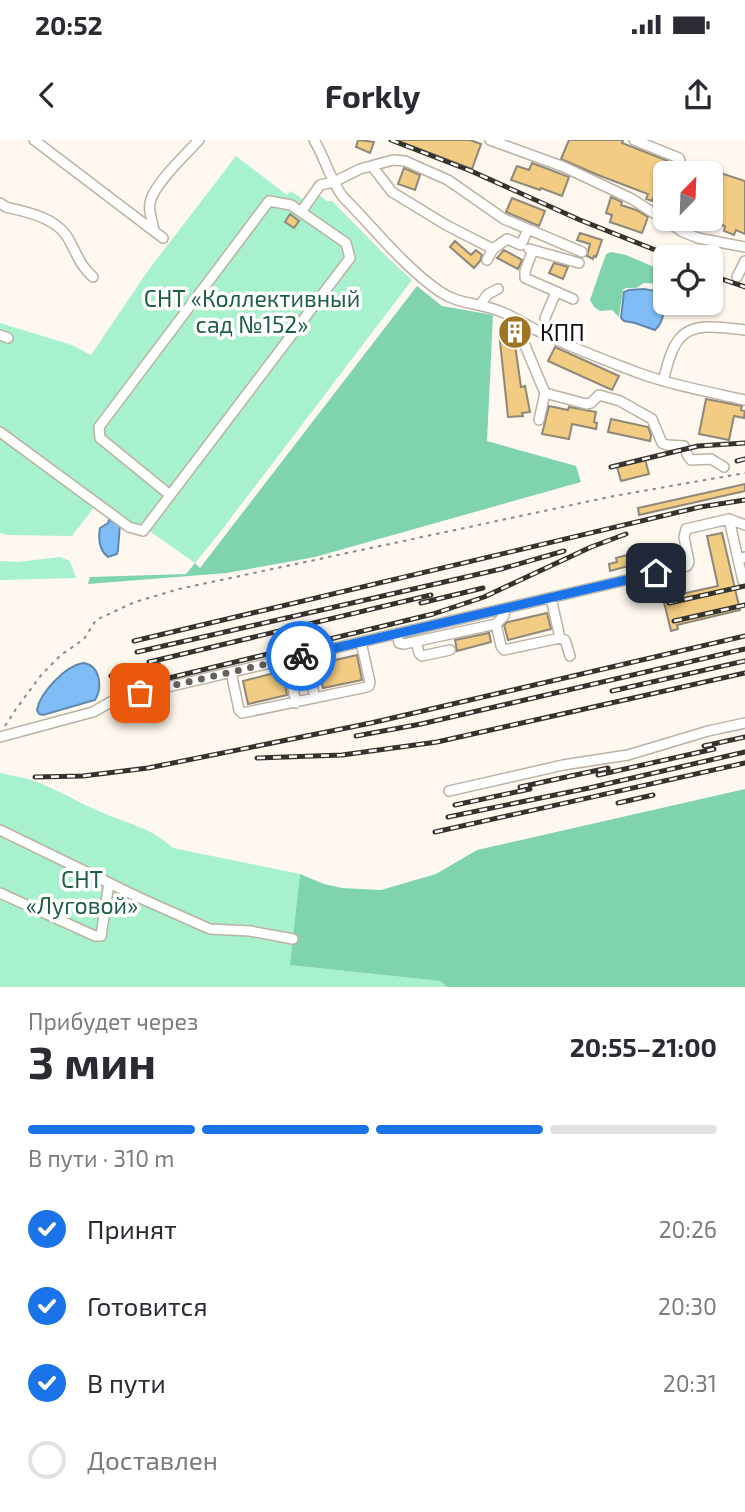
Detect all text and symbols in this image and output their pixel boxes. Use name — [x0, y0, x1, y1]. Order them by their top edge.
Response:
text: 20:52 — [35, 9, 103, 40]
icon: back — [28, 76, 66, 114]
text: Forkly — [325, 76, 420, 114]
icon: share — [679, 76, 717, 114]
north arrow — [653, 161, 723, 231]
map controls — [653, 161, 723, 315]
button: locate — [653, 245, 723, 315]
park label: СНТ «Коллективный сад №152» — [144, 284, 360, 338]
building icon: КПП — [496, 313, 534, 351]
place label: КПП — [540, 318, 585, 346]
pin — [626, 543, 686, 603]
icon: home — [637, 554, 675, 592]
courier — [266, 621, 336, 691]
icon: bike — [282, 637, 320, 675]
pin — [110, 663, 170, 723]
icon: bag — [121, 674, 159, 712]
park label: СНТ «Луговой» — [26, 865, 138, 920]
text: Прибудет через — [28, 1007, 198, 1035]
text: 20:55–21:00 — [570, 1031, 717, 1062]
text: 3 мин — [28, 1033, 156, 1088]
text: В пути · 310 m — [28, 1144, 174, 1172]
icon: check — [28, 1210, 66, 1248]
text: Принят — [87, 1213, 177, 1244]
text: 20:26 — [659, 1215, 717, 1243]
icon: check — [28, 1287, 66, 1325]
text: Готовится — [87, 1290, 208, 1321]
text: 20:30 — [658, 1292, 717, 1320]
icon: check — [28, 1364, 66, 1402]
text: В пути — [87, 1367, 166, 1398]
text: 20:31 — [663, 1369, 717, 1397]
text: Доставлен — [87, 1444, 218, 1475]

